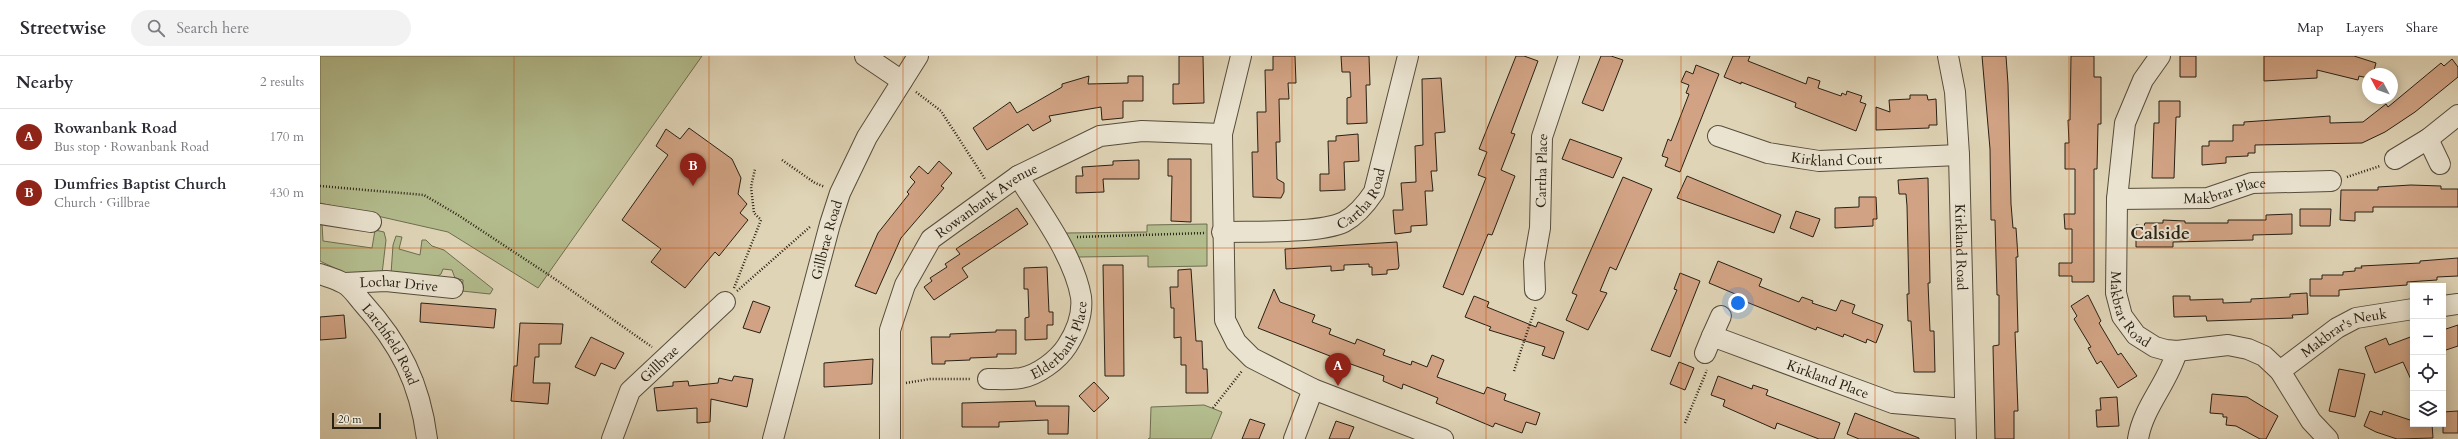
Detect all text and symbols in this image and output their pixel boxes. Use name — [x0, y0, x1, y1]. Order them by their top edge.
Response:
search box — [131, 10, 411, 46]
text: Streetwise — [20, 15, 107, 41]
icon: search — [145, 17, 167, 39]
text: Search here — [177, 18, 249, 38]
text: Map — [2297, 18, 2324, 37]
text: Layers — [2346, 18, 2384, 37]
text: Share — [2406, 18, 2438, 37]
north arrow — [2362, 68, 2398, 104]
text: Nearby — [16, 71, 73, 94]
text: 2 results — [260, 73, 304, 91]
text: Rowanbank Road — [54, 118, 177, 138]
text: A — [24, 128, 34, 146]
text: 170 m — [270, 128, 304, 146]
street label: Cartha Place — [1531, 131, 1552, 208]
text: Bus stop · Rowanbank Road — [54, 138, 209, 156]
street label: Kirkland Court — [1790, 147, 1883, 171]
pin: B — [680, 153, 706, 186]
street label: Rowanbank Avenue — [931, 158, 1041, 242]
street label: Cartha Road — [1334, 165, 1389, 234]
street label: Makbrar Place — [2183, 173, 2266, 208]
text: Dumfries Baptist Church — [54, 174, 226, 194]
text: B — [24, 184, 34, 202]
text: 430 m — [270, 184, 304, 202]
text: Church · Gillbrae — [54, 194, 150, 212]
street label: Gillbrae Road — [806, 197, 847, 282]
street label: Kirkland Road — [1951, 204, 1972, 291]
district label: Calside — [2130, 221, 2190, 246]
street label: Lochar Drive — [359, 271, 439, 296]
street label: Makbrar Road — [2106, 271, 2155, 352]
map controls — [2410, 283, 2446, 427]
button: + — [2410, 283, 2446, 319]
your location — [1728, 293, 1748, 313]
street label: Larchfield Road — [358, 299, 423, 388]
street label: Elderbank Place — [1027, 301, 1091, 384]
street label: Makbrar's Neuk — [2297, 304, 2389, 362]
button: − — [2410, 319, 2446, 355]
street label: Gillbrae — [635, 341, 683, 387]
pin: A — [1325, 353, 1351, 386]
street label: Kirkland Place — [1784, 355, 1872, 403]
button: locate — [2410, 355, 2446, 391]
button: layers — [2410, 391, 2446, 427]
scale bar — [332, 411, 381, 430]
text: 20 m — [338, 412, 362, 427]

